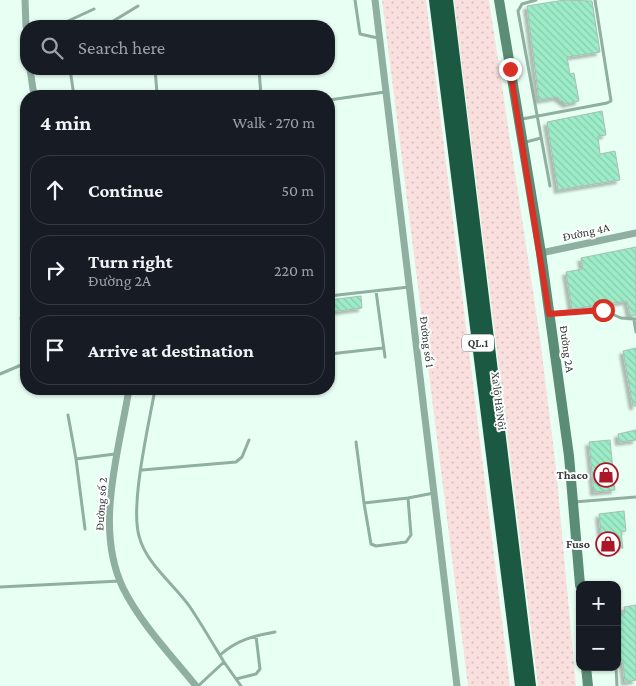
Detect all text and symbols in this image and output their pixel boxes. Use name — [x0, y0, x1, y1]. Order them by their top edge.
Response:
search box — [20, 20, 335, 75]
icon: search — [38, 34, 66, 62]
text: Search here — [78, 37, 165, 58]
route end — [499, 58, 522, 81]
text: 4 min — [40, 111, 91, 135]
text: Walk · 270 m — [233, 114, 315, 131]
icon: ahead — [41, 176, 69, 204]
text: Continue — [88, 180, 163, 201]
text: 50 m — [282, 182, 314, 199]
street label: Đường 4A — [561, 220, 611, 244]
text: Turn right — [88, 251, 173, 272]
icon: right — [41, 256, 69, 284]
text: 220 m — [274, 262, 314, 279]
text: Đường 2A — [88, 272, 151, 289]
route start — [592, 299, 615, 322]
street label: Đường số 1 — [417, 315, 437, 369]
street label: Đường 2A — [557, 325, 577, 374]
road number: QL.1 — [462, 334, 494, 352]
icon: arrive — [41, 336, 69, 364]
text: Arrive at destination — [88, 340, 254, 361]
street label: Xa lộ Hà Nội — [488, 371, 510, 431]
shop icon: Thaco — [593, 462, 619, 488]
place label: Thaco — [557, 468, 588, 482]
street label: Đường số 2 — [92, 477, 110, 531]
shop icon: Fuso — [595, 531, 621, 557]
place label: Fuso — [566, 537, 590, 551]
map controls — [576, 581, 621, 671]
button: + — [576, 581, 621, 626]
button: − — [576, 626, 621, 671]

